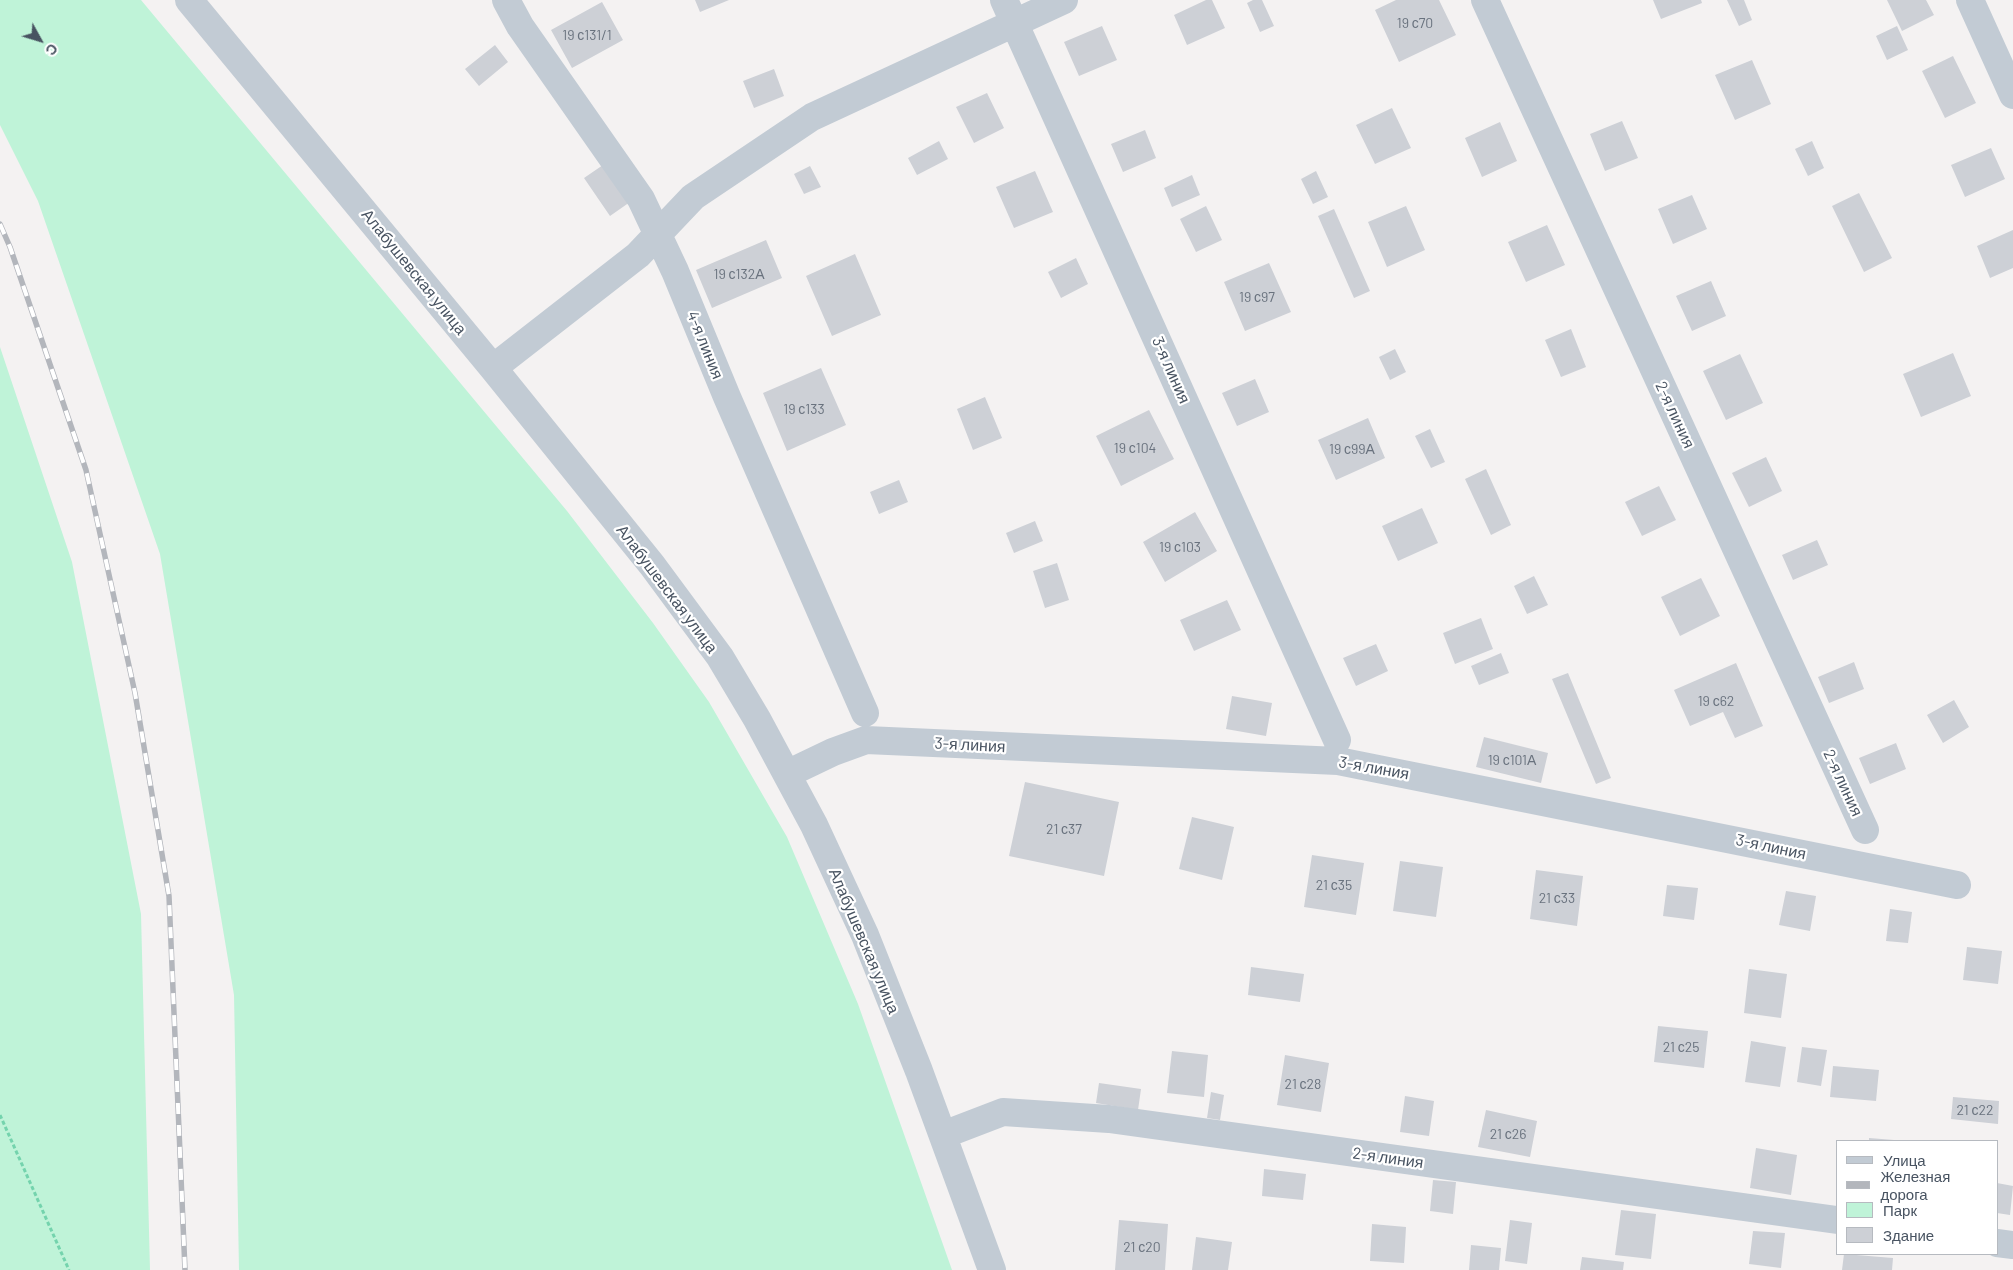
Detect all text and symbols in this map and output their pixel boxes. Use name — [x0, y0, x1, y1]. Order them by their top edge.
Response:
north arrow — [15, 15, 65, 65]
house number: 19 с70 — [1397, 15, 1433, 31]
house number: 19 с131/1 — [562, 27, 612, 43]
text: С — [42, 40, 62, 59]
street label: Алабушевская улица — [357, 205, 471, 339]
house number: 19 с132А — [714, 266, 764, 282]
house number: 19 с97 — [1239, 289, 1275, 305]
street label: 4-я линия — [683, 308, 727, 382]
street label: 3-я линия — [1148, 334, 1194, 406]
street label: 2-я линия — [1651, 379, 1699, 451]
house number: 19 с133 — [783, 401, 825, 417]
house number: 19 с104 — [1114, 440, 1156, 456]
house number: 19 с99А — [1329, 441, 1375, 457]
street label: Алабушевская улица — [612, 521, 722, 657]
house number: 19 с103 — [1159, 539, 1201, 555]
house number: 19 с62 — [1698, 693, 1734, 709]
street label: 3-я линия — [934, 734, 1006, 756]
street label: 2-я линия — [1819, 747, 1867, 819]
street label: 3-я линия — [1337, 752, 1411, 784]
house number: 19 с101А — [1488, 752, 1536, 768]
house number: 21 с37 — [1046, 821, 1082, 837]
street label: 3-я линия — [1734, 830, 1808, 864]
street label: Алабушевская улица — [825, 866, 903, 1016]
house number: 21 с35 — [1316, 877, 1352, 893]
house number: 21 с33 — [1539, 890, 1575, 906]
house number: 21 с25 — [1663, 1039, 1699, 1055]
house number: 21 с28 — [1285, 1076, 1321, 1092]
house number: 21 с22 — [1956, 1102, 1994, 1118]
house number: 21 с26 — [1490, 1126, 1526, 1142]
legend — [1836, 1140, 1998, 1255]
street label: 2-я линия — [1351, 1144, 1425, 1172]
text: Улица — [1883, 1151, 1926, 1169]
text: Железная дорога — [1880, 1167, 1950, 1203]
text: Парк — [1883, 1201, 1917, 1219]
text: Здание — [1883, 1226, 1934, 1244]
house number: 21 с20 — [1123, 1239, 1161, 1255]

